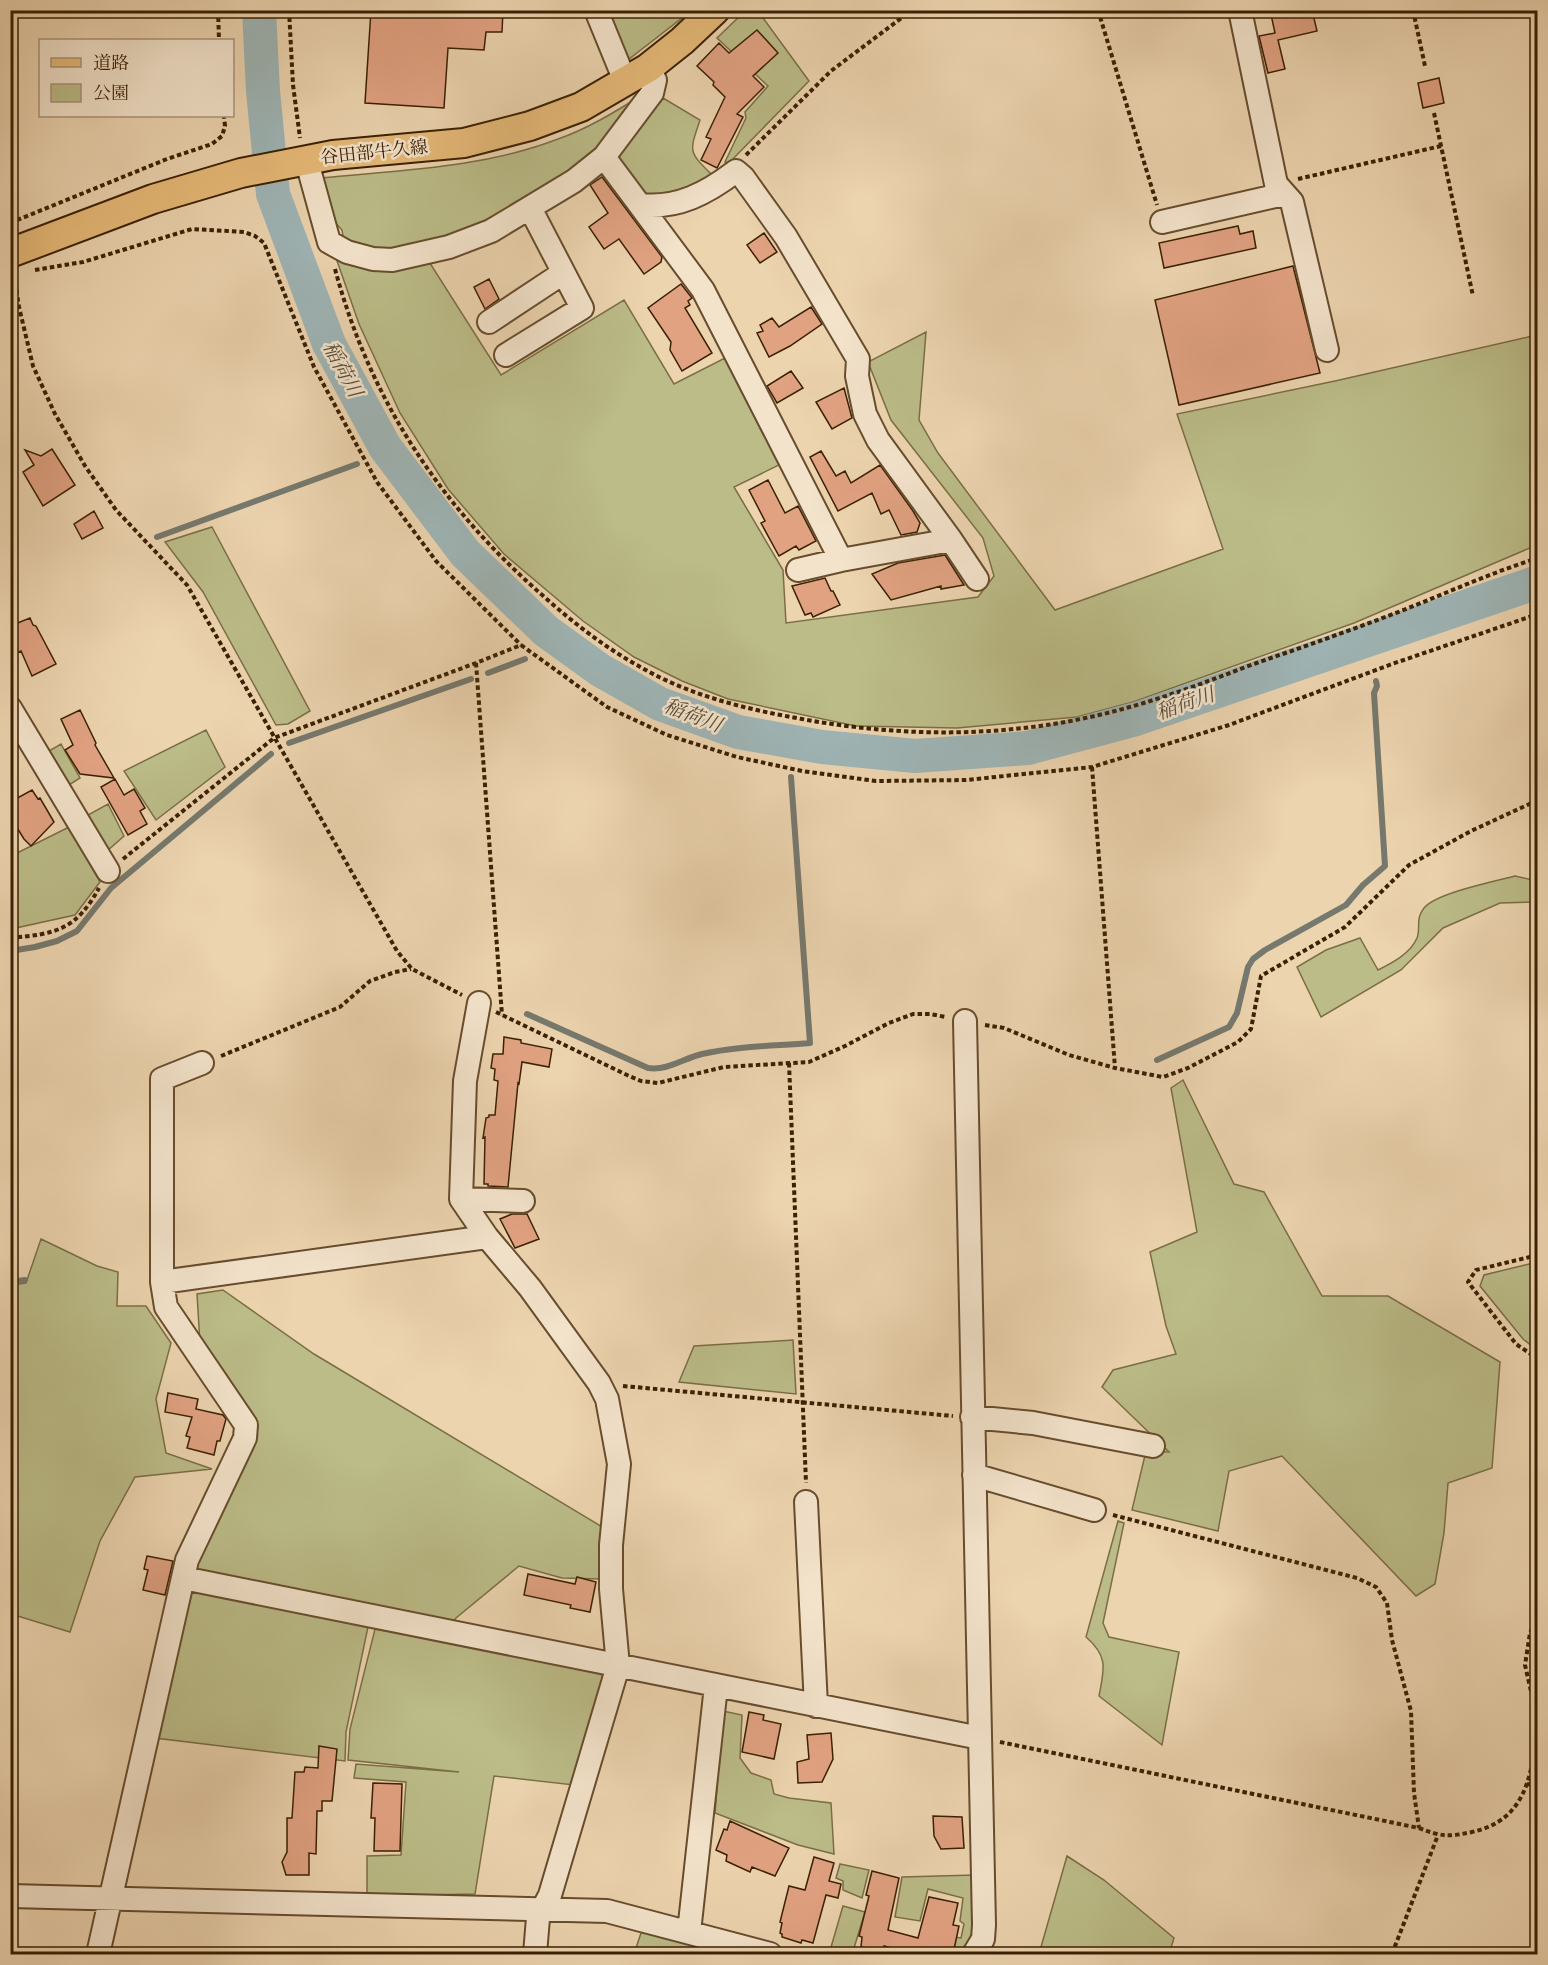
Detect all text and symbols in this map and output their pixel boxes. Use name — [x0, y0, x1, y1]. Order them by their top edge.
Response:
legend — [39, 39, 234, 117]
text: 道路 — [93, 53, 129, 73]
text: 公園 — [93, 84, 129, 103]
street label: 谷田部牛久線 — [319, 136, 429, 168]
water label: 稲荷川 — [318, 338, 367, 403]
water label: 稲荷川 — [1153, 683, 1219, 724]
water label: 稲荷川 — [661, 695, 726, 738]

